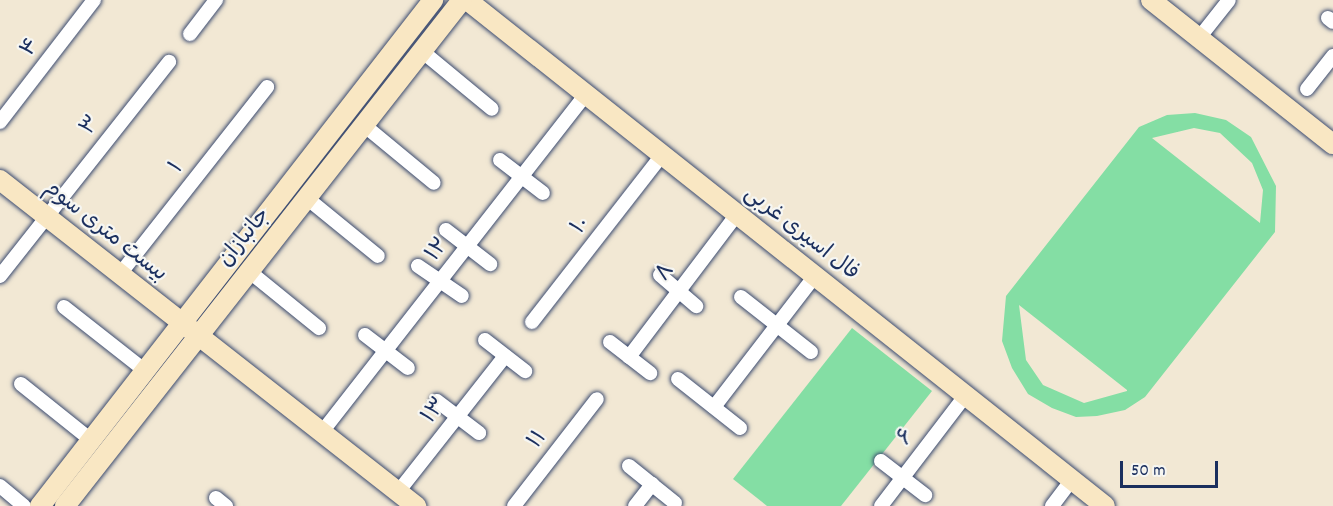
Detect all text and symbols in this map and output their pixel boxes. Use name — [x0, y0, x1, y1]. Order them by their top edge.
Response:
street label: ۴ — [16, 33, 46, 63]
street label: ۳ — [75, 111, 107, 141]
street label: ۱ — [164, 157, 190, 179]
street label: بیست متری سوم — [38, 176, 172, 288]
street label: فال اسیری غربی — [738, 181, 864, 287]
street label: جانبازان — [213, 203, 277, 273]
street label: ۱۰ — [566, 212, 596, 240]
street label: ۱۲ — [421, 233, 455, 267]
street label: ۸ — [651, 259, 681, 287]
street label: ۱۳ — [417, 393, 453, 429]
street label: ۶ — [892, 425, 922, 451]
street label: ۱۱ — [523, 426, 553, 454]
scale bar — [1123, 449, 1220, 487]
text: 50 m — [1131, 459, 1166, 484]

